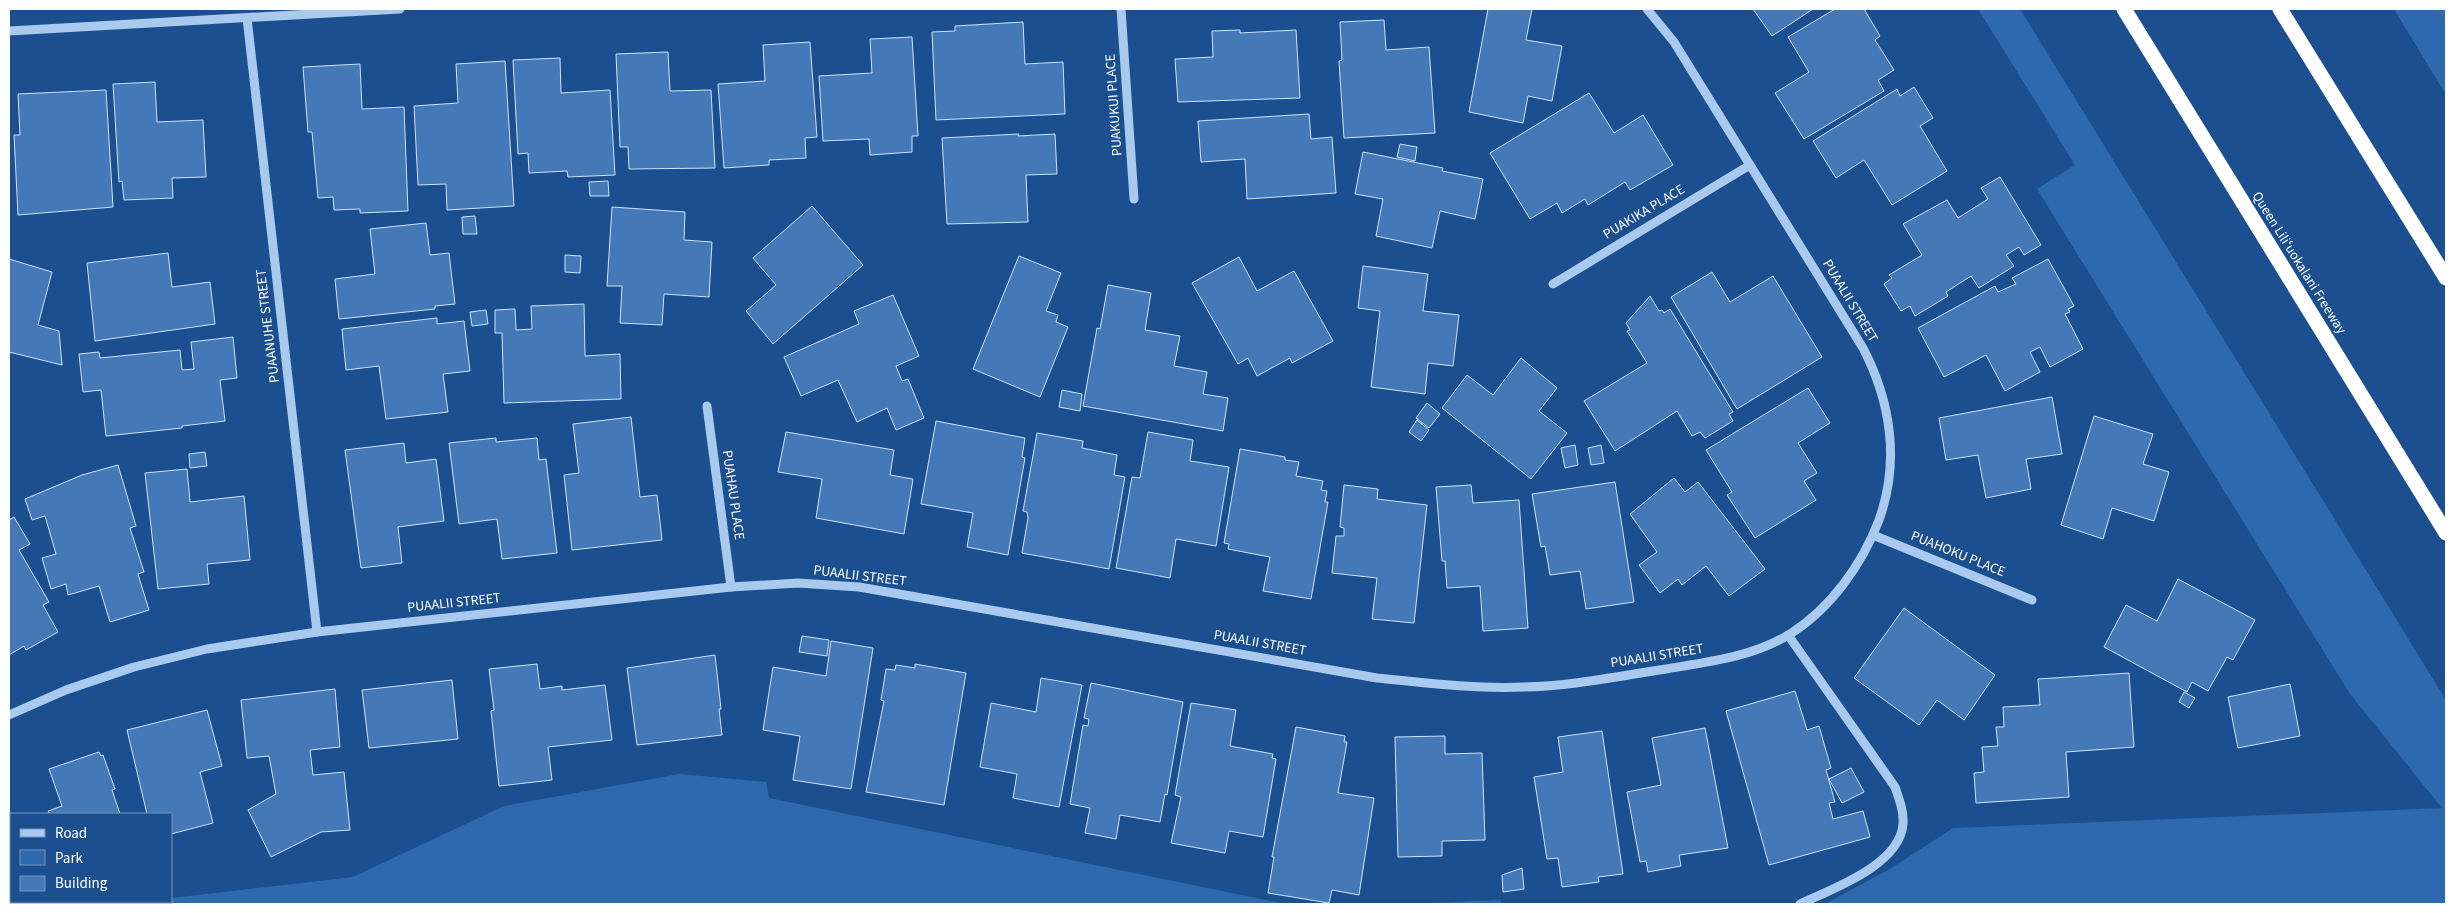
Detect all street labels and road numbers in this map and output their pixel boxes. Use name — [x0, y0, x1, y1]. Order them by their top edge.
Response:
street label: PUAKUKUI PLACE — [1100, 53, 1128, 157]
street label: PUAKIKA PLACE — [1599, 180, 1689, 244]
street label: Queen Liliʻuokalani Freeway — [2247, 188, 2351, 338]
street label: PUAALII STREET — [1817, 256, 1883, 347]
street label: PUAANUHE STREET — [251, 268, 285, 384]
street label: PUAHAU PLACE — [717, 449, 749, 541]
street label: PUAHOKU PLACE — [1908, 526, 2008, 582]
street label: PUAALII STREET — [812, 560, 908, 592]
street label: PUAALII STREET — [406, 588, 502, 618]
street label: PUAALII STREET — [1212, 625, 1308, 661]
street label: PUAALII STREET — [1609, 639, 1705, 673]

